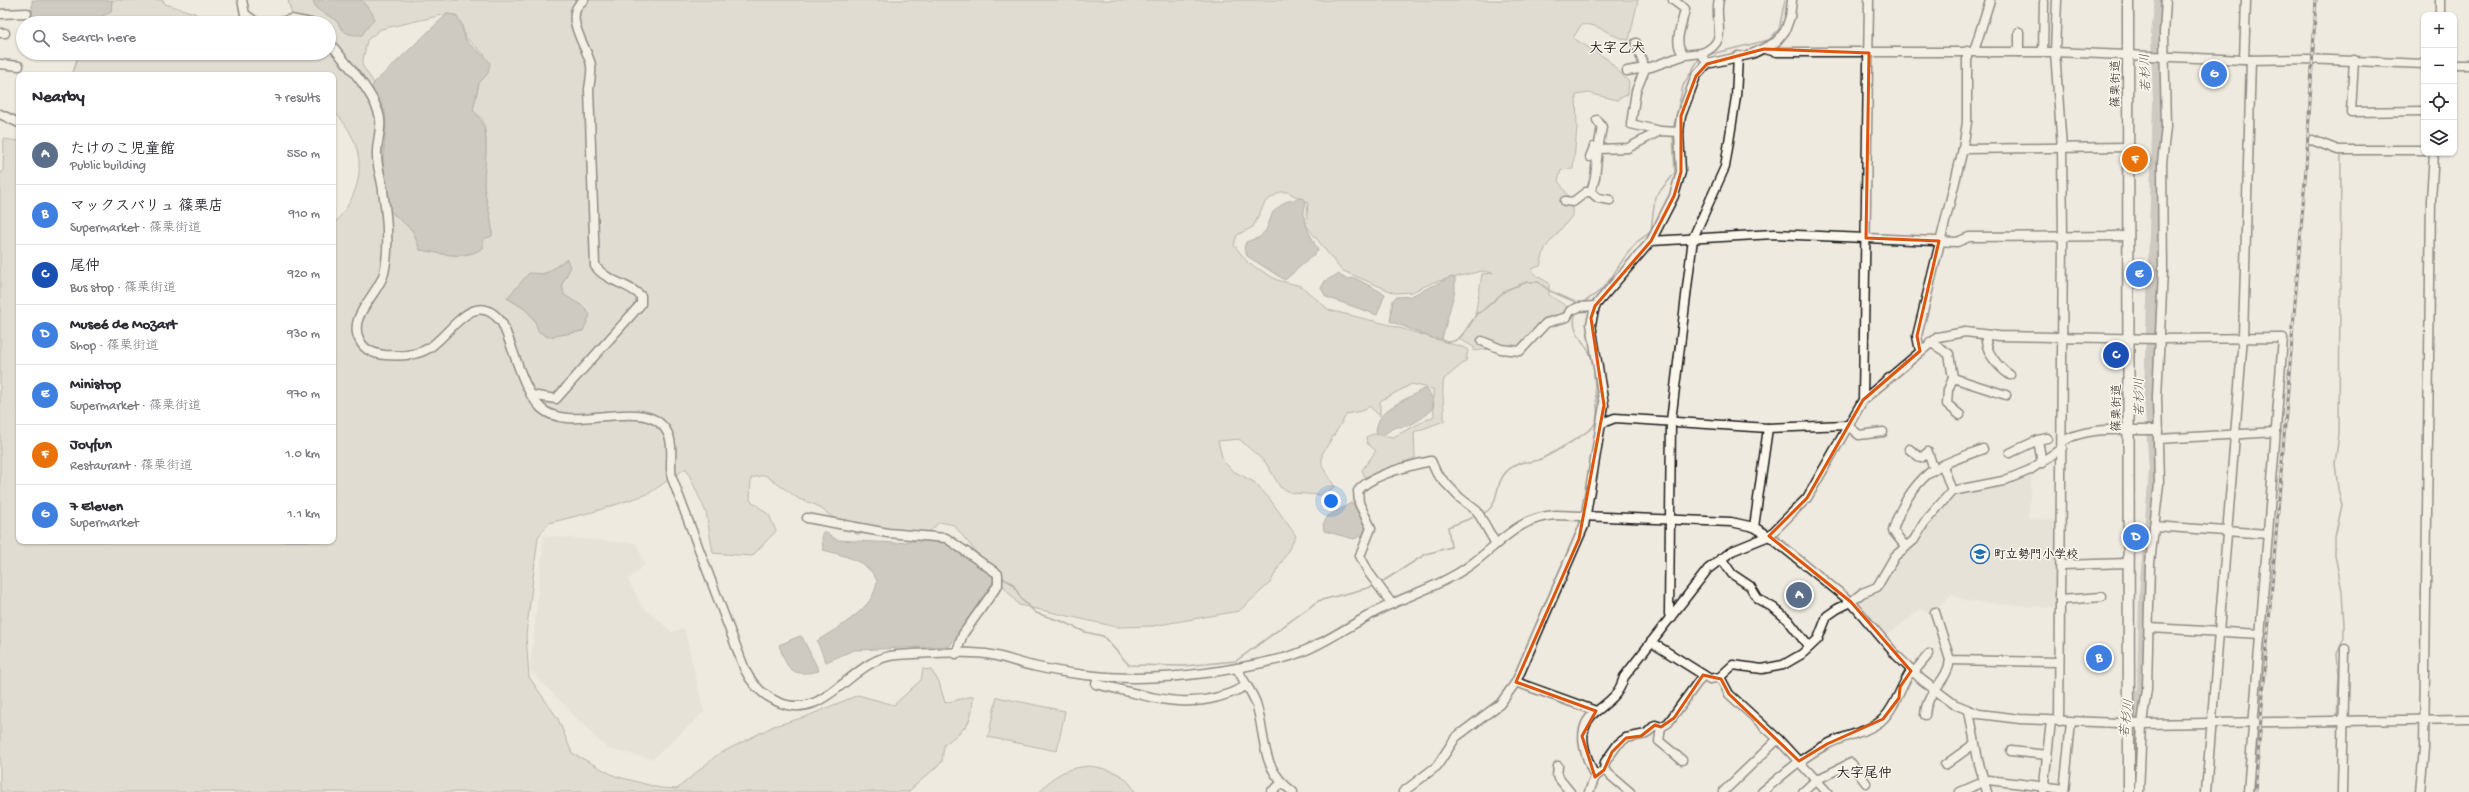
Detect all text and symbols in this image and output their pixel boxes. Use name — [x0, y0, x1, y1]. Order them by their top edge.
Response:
map controls — [2421, 12, 2457, 156]
button: + — [2421, 12, 2457, 48]
search box — [16, 16, 336, 60]
icon: search — [30, 27, 52, 49]
text: Search here — [62, 29, 136, 47]
district label: 大字乙犬 — [1589, 40, 1645, 58]
button: − — [2421, 48, 2457, 84]
water label: 若杉川 — [2137, 53, 2155, 93]
pin: G — [2201, 59, 2227, 89]
street label: 篠栗街道 — [2109, 60, 2124, 108]
button: locate — [2421, 84, 2457, 120]
text: Nearby — [32, 88, 85, 108]
text: 7 results — [275, 91, 320, 106]
button: layers — [2421, 120, 2457, 156]
text: たけのこ児童館 — [70, 141, 175, 159]
pin: F — [2122, 144, 2148, 174]
text: A — [41, 147, 49, 162]
text: 550 m — [287, 147, 320, 162]
text: Public building — [70, 159, 146, 174]
text: マックスバリュ 篠栗店 — [70, 198, 224, 216]
text: B — [42, 207, 48, 222]
text: 910 m — [289, 207, 320, 222]
text: Supermarket · 篠栗街道 — [70, 221, 201, 236]
text: 尾仲 — [70, 258, 100, 276]
pin: E — [2126, 259, 2152, 289]
text: C — [41, 267, 49, 282]
text: 920 m — [287, 267, 320, 282]
text: Bus stop · 篠栗街道 — [70, 281, 176, 296]
text: Museé de Mozart — [70, 316, 177, 334]
text: D — [41, 327, 49, 342]
text: 930 m — [287, 327, 320, 342]
text: Shop · 篠栗街道 — [70, 339, 158, 354]
pin: C — [2103, 340, 2129, 370]
text: Ministop — [70, 376, 121, 394]
water label: 若杉川 — [2132, 377, 2148, 417]
street label: 篠栗街道 — [2110, 384, 2125, 432]
text: E — [41, 387, 49, 402]
text: 970 m — [287, 387, 320, 402]
text: Supermarket · 篠栗街道 — [70, 399, 201, 414]
text: Joyfun — [70, 436, 112, 454]
text: F — [42, 447, 48, 462]
text: 1.0 km — [285, 447, 320, 462]
text: Restaurant · 篠栗街道 — [70, 459, 192, 474]
your location — [1321, 491, 1341, 511]
text: 7 Eleven — [70, 498, 123, 516]
text: G — [41, 507, 49, 522]
text: 1.1 km — [287, 507, 320, 522]
text: Supermarket — [70, 516, 139, 531]
pin: D — [2123, 522, 2149, 552]
school or university icon: 町立勢門小学校 — [1969, 543, 1991, 565]
place label: 町立勢門小学校 — [1994, 548, 2078, 563]
pin: A — [1786, 580, 1812, 610]
pin: B — [2086, 643, 2112, 673]
water label: 若杉川 — [2117, 698, 2137, 739]
district label: 大字尾仲 — [1836, 765, 1892, 783]

